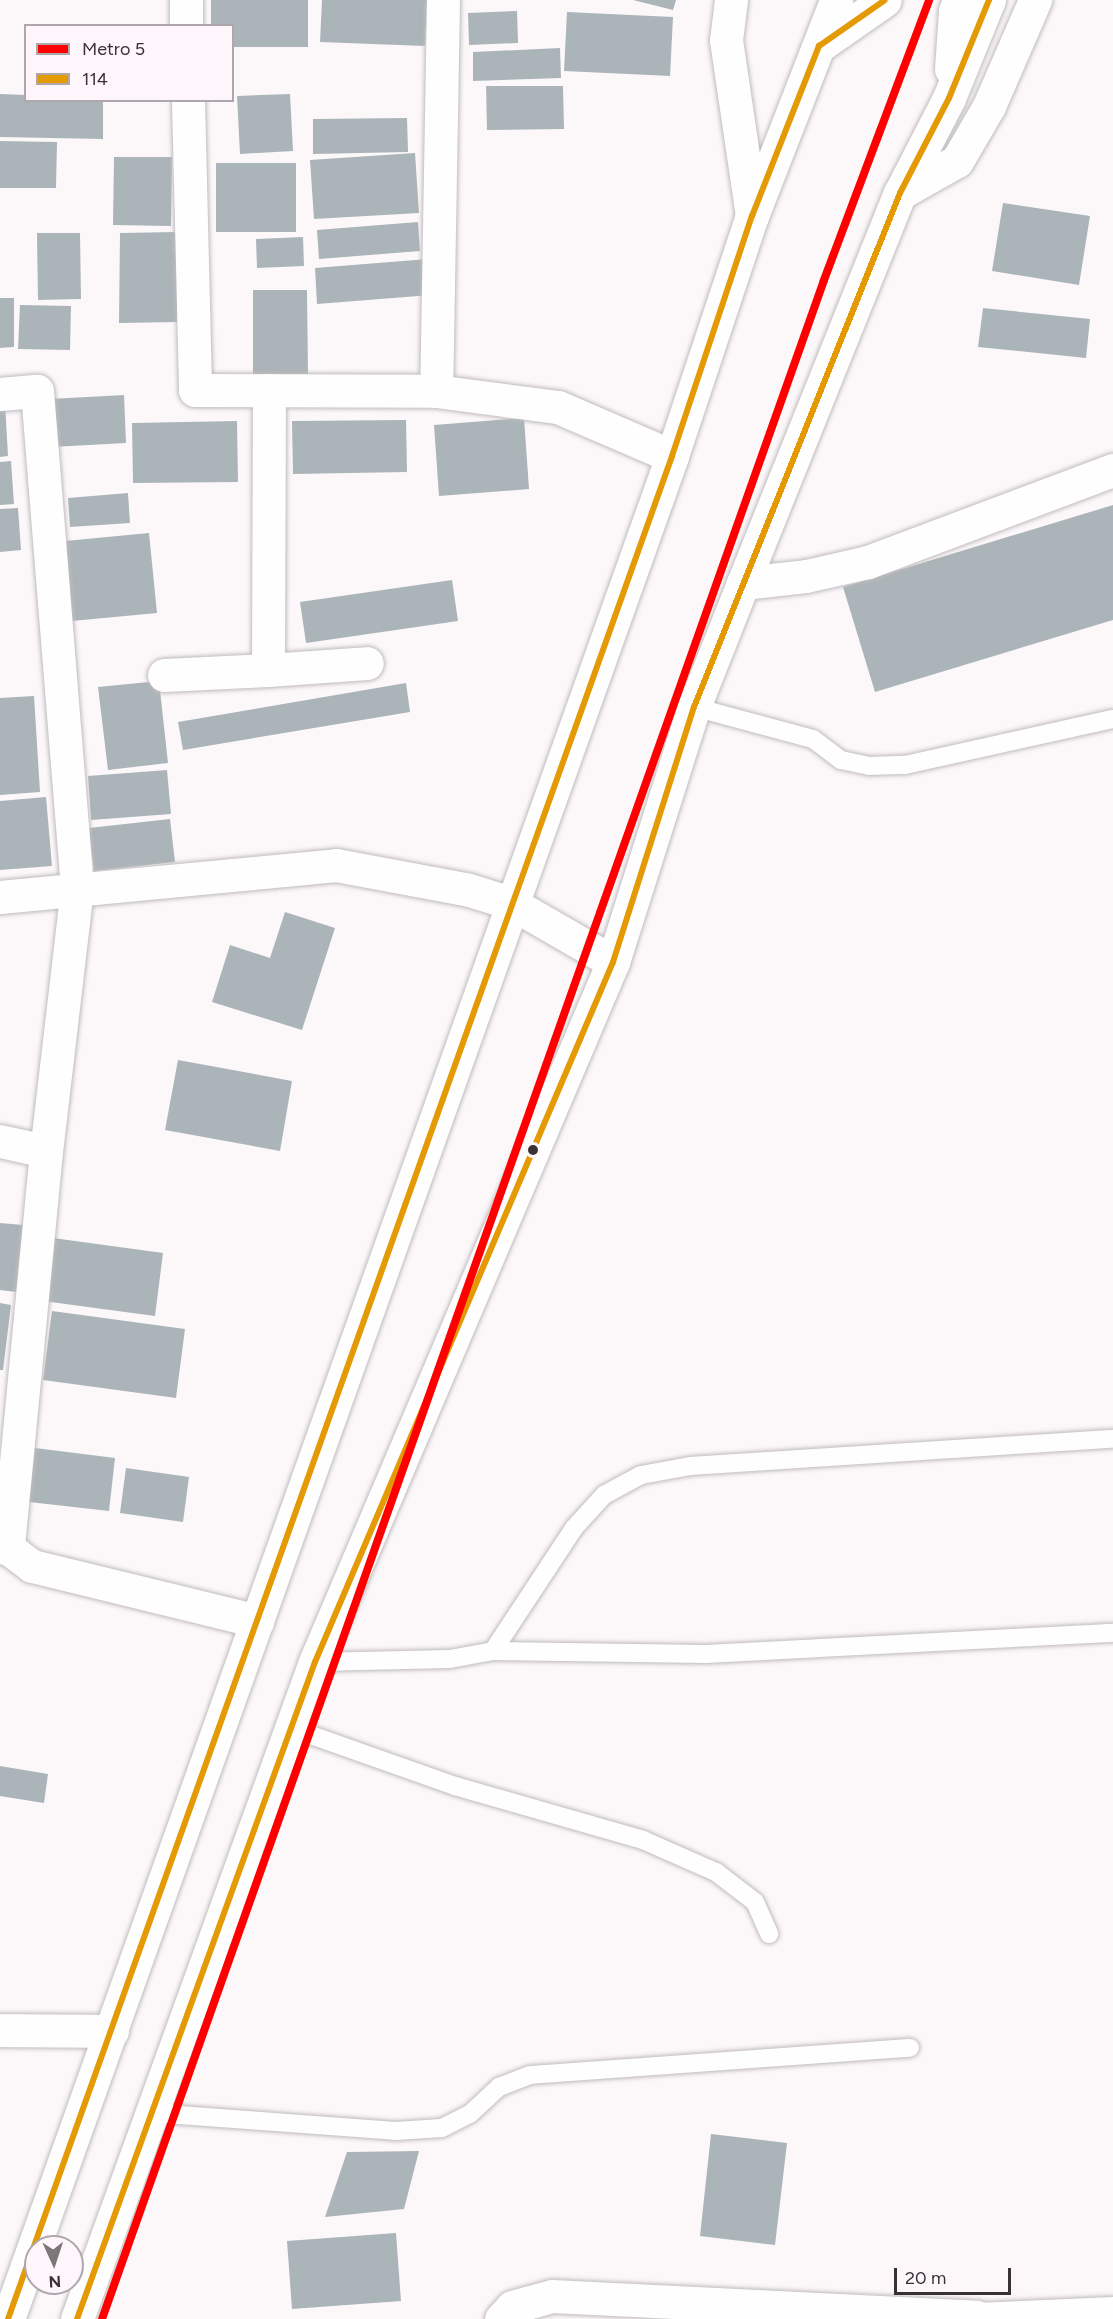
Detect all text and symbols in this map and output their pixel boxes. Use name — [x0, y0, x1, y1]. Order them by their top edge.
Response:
legend — [24, 24, 234, 102]
text: Metro 5 — [82, 38, 145, 60]
text: 114 — [82, 68, 108, 90]
unlabelled marker — [527, 1144, 539, 1156]
north arrow — [24, 2235, 84, 2295]
scale bar — [897, 2256, 1014, 2294]
text: 20 m — [905, 2267, 946, 2289]
text: N — [48, 2272, 62, 2291]

